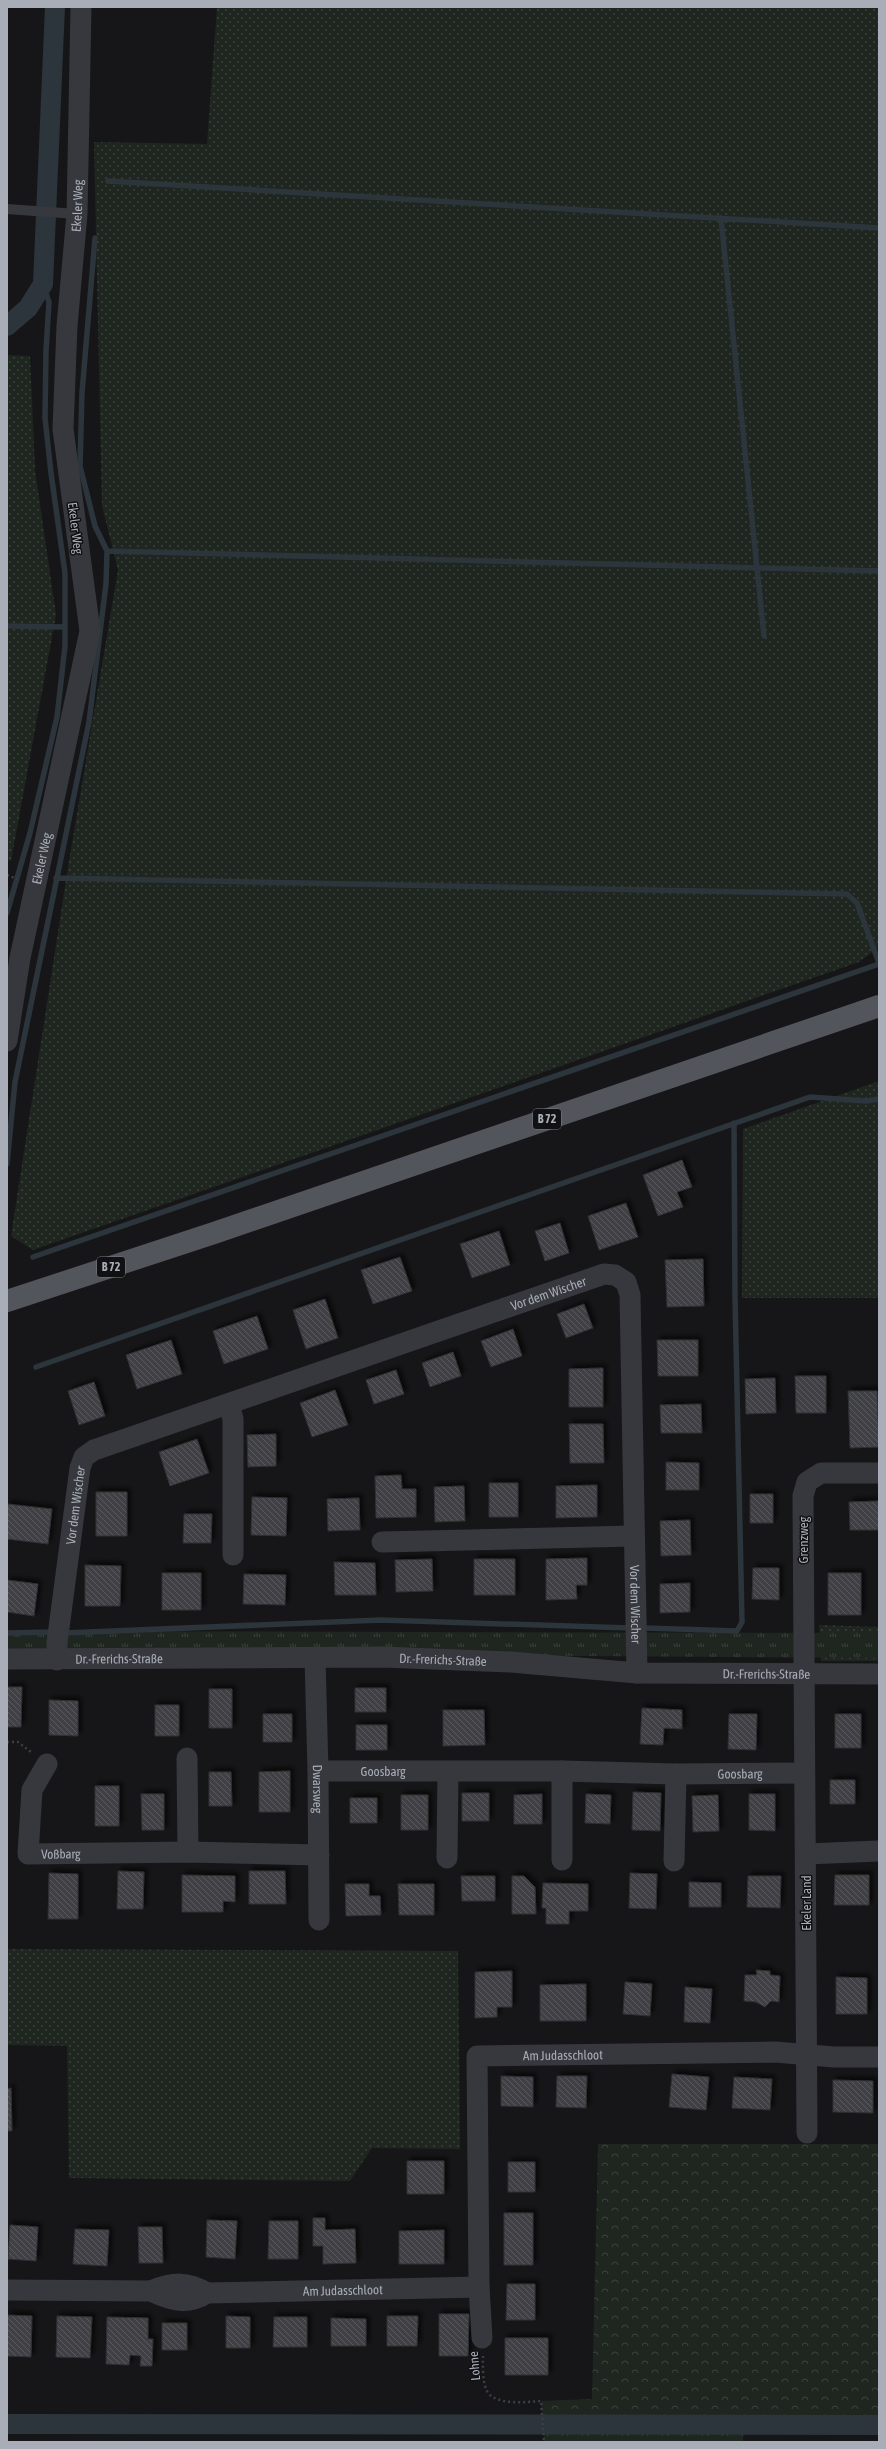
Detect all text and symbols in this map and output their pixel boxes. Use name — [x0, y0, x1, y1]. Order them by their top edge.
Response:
street label: Ekeler Weg — [68, 179, 86, 233]
street label: Ekeler Weg — [65, 501, 86, 555]
street label: Ekeler Weg — [29, 831, 55, 886]
road number: B 72 — [533, 1109, 561, 1129]
road number: B 72 — [97, 1257, 125, 1277]
street label: Vor dem Wischer — [509, 1274, 588, 1314]
street label: Vor dem Wischer — [63, 1464, 88, 1545]
street label: Grenzweg — [796, 1516, 811, 1563]
street label: Vor dem Wischer — [627, 1565, 643, 1644]
street label: Dr.-Frerichs-Straße — [75, 1651, 163, 1667]
street label: Dr.-Frerichs-Straße — [399, 1651, 487, 1669]
street label: Dr.-Frerichs-Straße — [723, 1666, 810, 1682]
street label: Goosbarg — [361, 1764, 406, 1779]
street label: Dwarsweg — [310, 1765, 325, 1814]
street label: Goosbarg — [717, 1766, 763, 1782]
street label: Voßbarg — [41, 1846, 81, 1862]
street label: Ekeler Land — [799, 1875, 814, 1931]
street label: Am Judasschloot — [523, 2047, 603, 2063]
street label: Am Judasschloot — [303, 2282, 383, 2299]
street label: Lohne — [466, 2350, 483, 2381]

